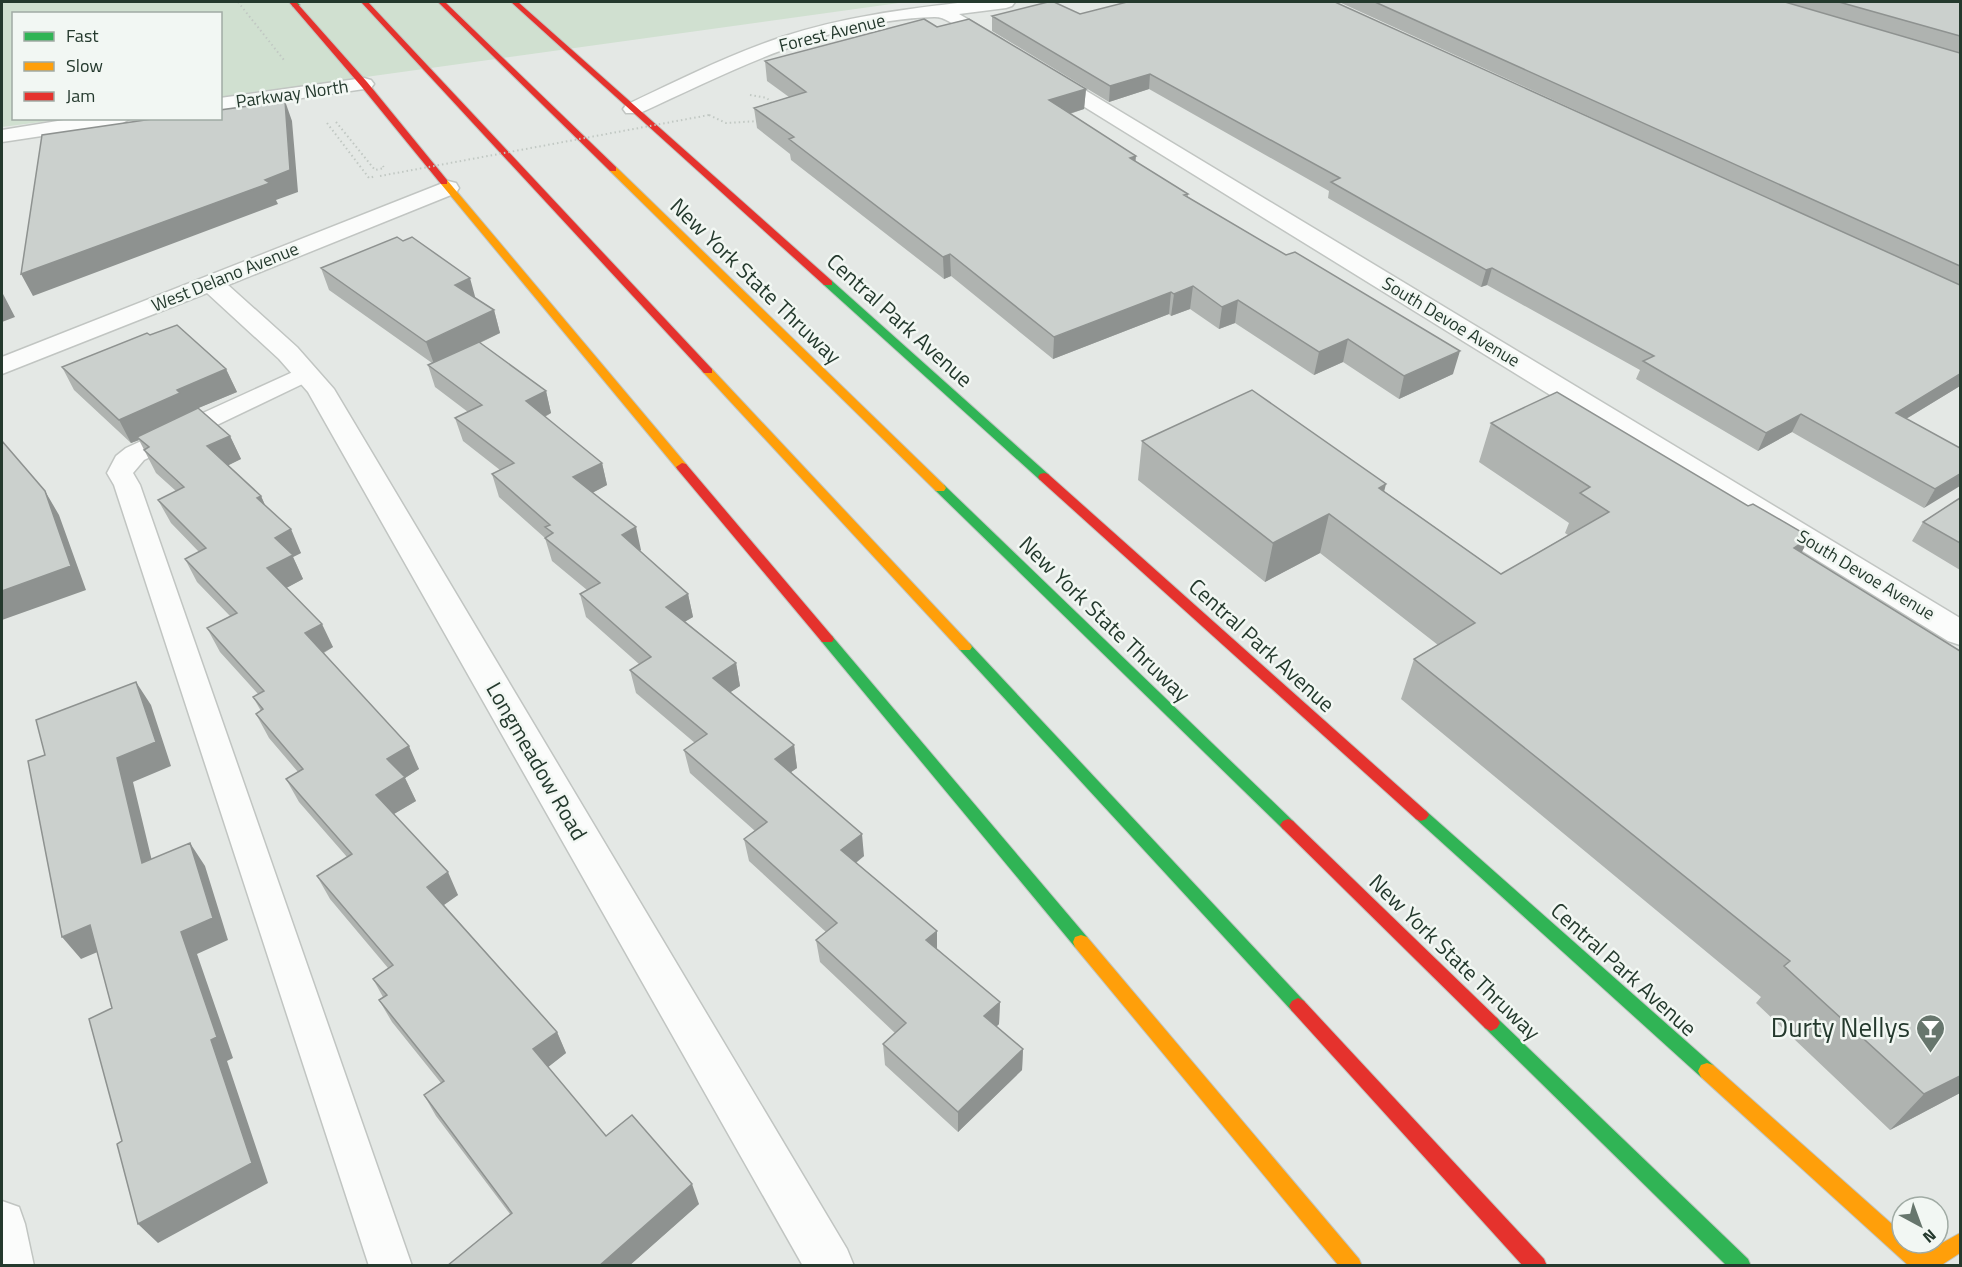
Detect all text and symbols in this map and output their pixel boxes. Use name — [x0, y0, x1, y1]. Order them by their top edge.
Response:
street label: Forest Avenue — [776, 6, 888, 59]
legend — [12, 12, 222, 120]
text: Fast — [66, 22, 99, 49]
text: Slow — [66, 52, 103, 79]
street label: Parkway North — [234, 72, 350, 115]
text: Jam — [66, 82, 95, 109]
street label: New York State Thruway — [662, 190, 850, 372]
street label: West Delano Avenue — [147, 235, 302, 318]
street label: Central Park Avenue — [819, 245, 981, 395]
street label: South Devoe Avenue — [1377, 270, 1525, 373]
street label: South Devoe Avenue — [1792, 523, 1940, 626]
street label: New York State Thruway — [1011, 528, 1199, 710]
street label: Central Park Avenue — [1181, 570, 1343, 720]
street label: Longmeadow Road — [478, 675, 596, 847]
street label: New York State Thruway — [1361, 866, 1549, 1048]
street label: Central Park Avenue — [1543, 894, 1705, 1044]
place label: Durty Nellys — [1771, 1006, 1910, 1047]
bar icon: Durty Nellys — [1915, 1012, 1947, 1054]
north arrow — [1890, 1195, 1950, 1255]
text: N — [1918, 1224, 1942, 1249]

